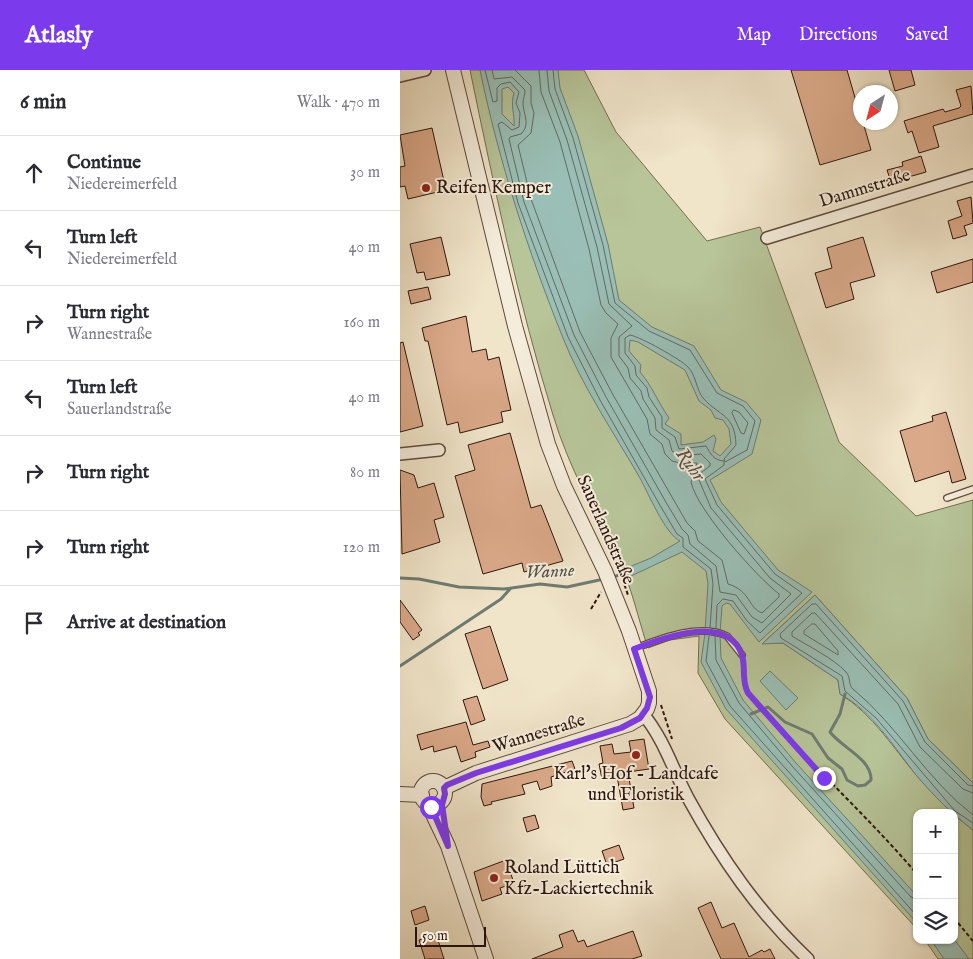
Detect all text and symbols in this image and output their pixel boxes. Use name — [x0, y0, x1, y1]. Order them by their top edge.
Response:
text: Atlasly — [25, 20, 93, 51]
text: Map — [737, 24, 771, 47]
text: Directions — [799, 24, 877, 47]
text: Saved — [905, 24, 948, 47]
north arrow — [853, 85, 898, 130]
text: 6 min — [20, 89, 66, 116]
text: Walk · 470 m — [297, 93, 380, 113]
text: Continue — [67, 151, 141, 175]
icon: ahead — [20, 159, 48, 187]
text: 30 m — [350, 163, 380, 183]
street label: Dammstraße — [816, 164, 914, 214]
text: Niedereimerfeld — [67, 175, 177, 195]
place label: Reifen Kemper — [436, 177, 551, 200]
marker: Reifen Kemper — [420, 182, 432, 194]
text: Turn left — [67, 226, 138, 250]
icon: left — [20, 234, 48, 262]
text: 40 m — [348, 238, 380, 258]
text: Niedereimerfeld — [67, 250, 177, 270]
text: Turn right — [67, 301, 149, 325]
icon: right — [20, 309, 48, 337]
text: 160 m — [344, 313, 380, 333]
text: Wannestraße — [67, 325, 152, 345]
text: Turn left — [67, 376, 138, 400]
icon: left — [20, 384, 48, 412]
text: 40 m — [348, 388, 380, 408]
text: Sauerlandstraße — [67, 400, 171, 420]
water label: Ruhr — [670, 444, 711, 488]
icon: right — [20, 459, 48, 487]
text: Turn right — [67, 461, 149, 485]
text: 80 m — [350, 463, 380, 483]
street label: Sauerlandstraße — [571, 472, 639, 588]
icon: right — [20, 534, 48, 562]
text: Turn right — [67, 536, 149, 560]
text: 120 m — [343, 538, 380, 558]
water label: Wanne — [525, 559, 576, 585]
icon: arrive — [20, 609, 48, 637]
text: Arrive at destination — [67, 611, 226, 635]
street label: Wannestraße — [490, 709, 588, 759]
marker: Karl's Hof - Landcafe und Floristik — [630, 749, 642, 761]
place label: Karl's Hof - Landcafe und Floristik — [554, 763, 718, 807]
route end — [813, 767, 836, 790]
route start — [420, 796, 443, 819]
map controls — [913, 809, 958, 944]
button: + — [913, 809, 958, 854]
button: − — [913, 854, 958, 899]
place label: Roland Lüttich Kfz-Lackiertechnik — [504, 857, 654, 901]
marker: Roland Lüttich Kfz-Lackiertechnik — [488, 872, 500, 884]
button: layers — [913, 899, 958, 944]
scale bar — [415, 924, 486, 947]
text: 50 m — [422, 927, 448, 945]

